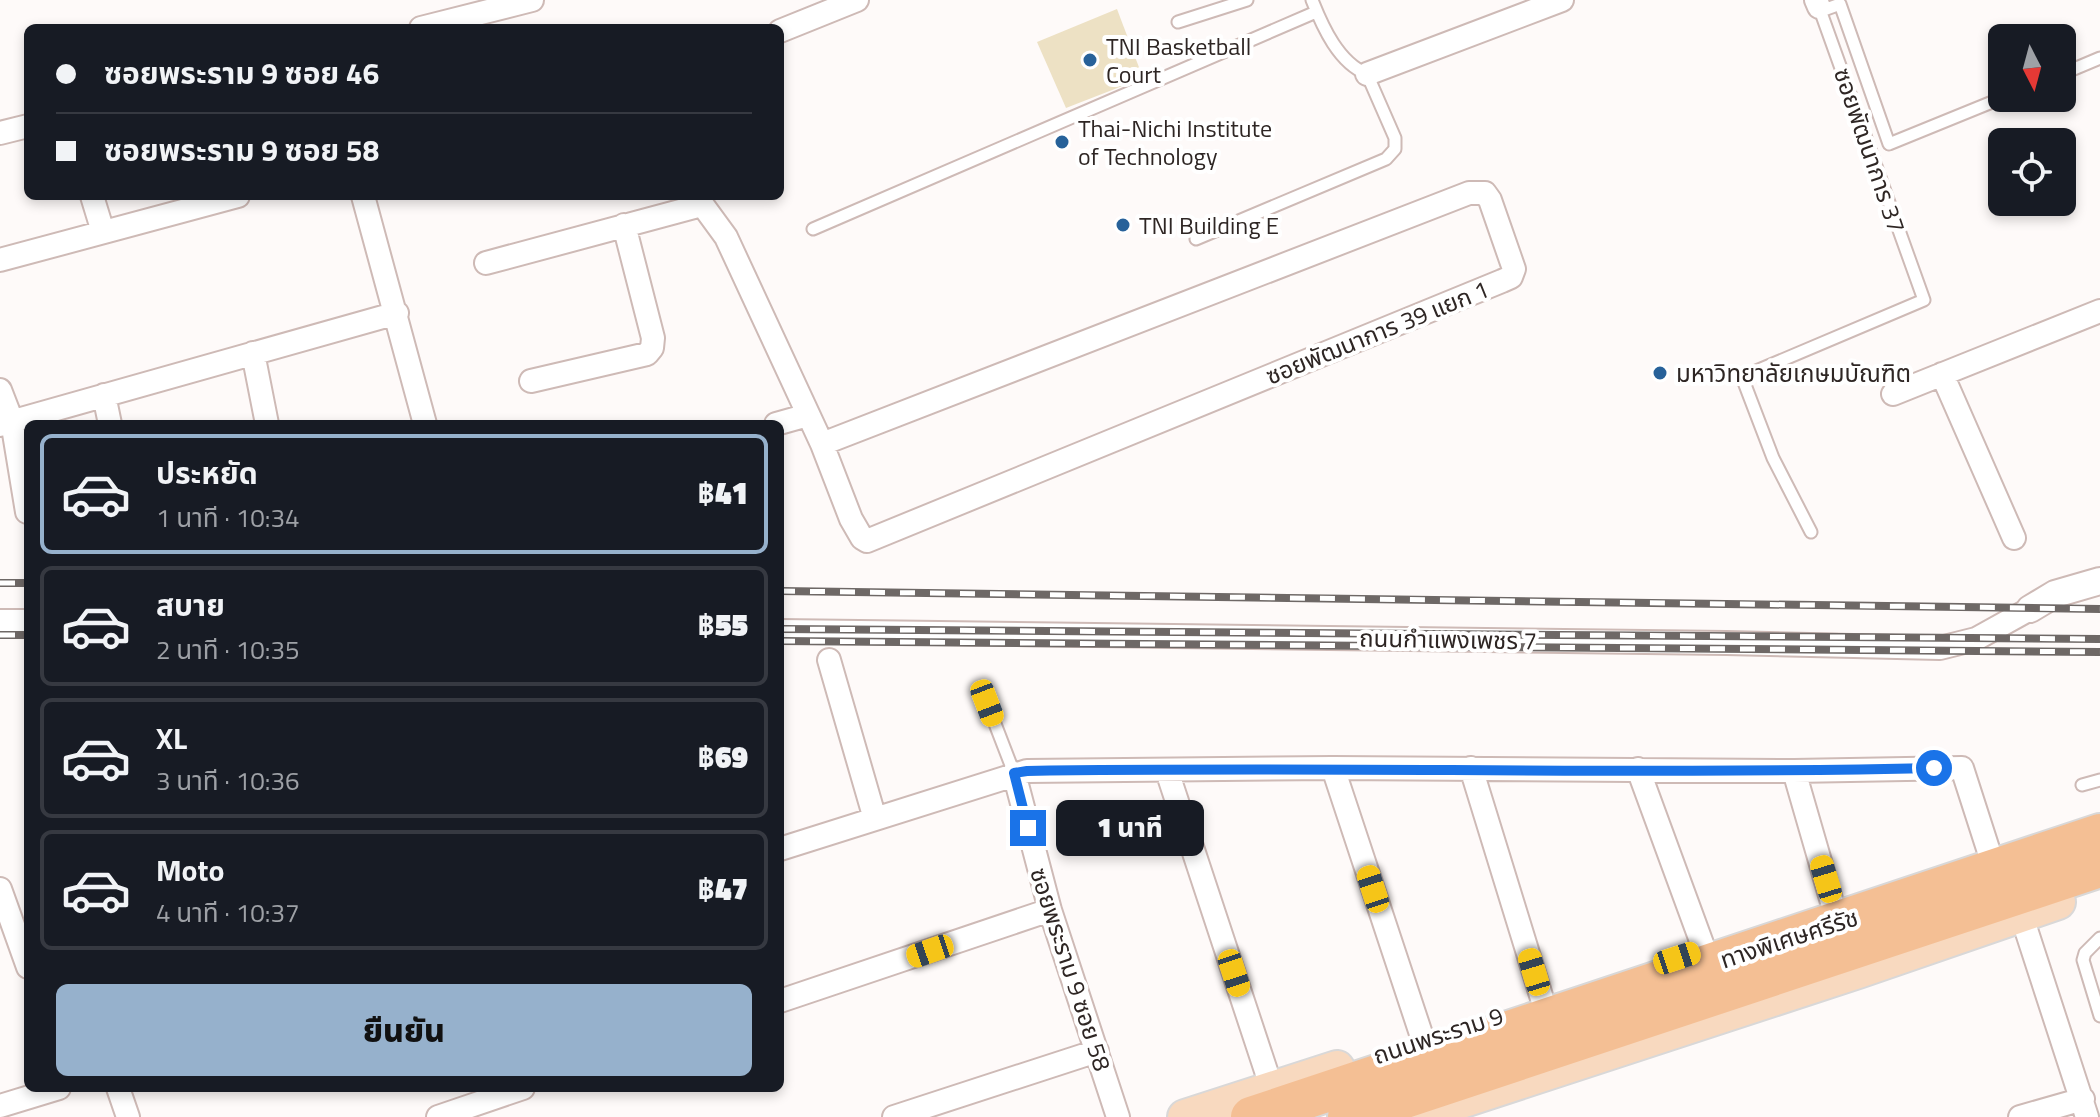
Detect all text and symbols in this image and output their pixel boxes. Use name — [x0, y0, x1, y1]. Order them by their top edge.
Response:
north arrow — [1988, 24, 2076, 112]
map controls — [1988, 24, 2076, 216]
place label: TNI Basketball Court — [1106, 28, 1251, 92]
text: ซอยพระราม 9 ซอย 46 — [104, 50, 379, 96]
marker: TNI Basketball Court — [1081, 51, 1099, 69]
street label: ซอยพัฒนาการ 37 — [1825, 63, 1915, 237]
place label: Thai-Nichi Institute of Technology — [1078, 110, 1272, 174]
text: ซอยพระราม 9 ซอย 58 — [104, 127, 379, 173]
button: locate — [1988, 128, 2076, 216]
marker: Thai-Nichi Institute of Technology — [1053, 133, 1071, 151]
place label: TNI Building E — [1139, 207, 1279, 243]
marker: TNI Building E — [1114, 216, 1132, 234]
street label: ซอยพัฒนาการ 39 แยก 1 — [1260, 271, 1494, 393]
place label: มหาวิทยาลัยเกษมบัณฑิต — [1676, 355, 1911, 391]
marker: มหาวิทยาลัยเกษมบัณฑิต — [1651, 364, 1669, 382]
text: ประหยัด — [156, 450, 258, 496]
icon: car — [60, 458, 132, 530]
text: ฿41 — [698, 470, 748, 516]
text: 1 นาที · 10:34 — [156, 498, 300, 537]
text: สบาย — [156, 582, 225, 628]
icon: car — [60, 590, 132, 662]
text: ฿55 — [698, 602, 748, 648]
street label: ถนนกำแพงเพชร 7 — [1359, 619, 1537, 659]
text: 2 นาที · 10:35 — [156, 630, 300, 669]
car — [967, 676, 1007, 730]
text: XL — [156, 715, 187, 761]
icon: car — [60, 722, 132, 794]
text: ฿69 — [698, 734, 748, 780]
route start — [1916, 750, 1952, 786]
text: 3 นาที · 10:36 — [156, 761, 300, 800]
callout: 1 นาที — [1056, 800, 1204, 856]
text: 1 นาที — [1097, 808, 1163, 847]
route end — [1010, 810, 1046, 846]
text: Moto — [156, 847, 224, 893]
car — [1808, 853, 1844, 905]
icon: car — [60, 854, 132, 926]
car — [1354, 862, 1392, 916]
street label: ซอยพระราม 9 ซอย 58 — [1021, 863, 1121, 1075]
text: ฿47 — [698, 866, 748, 912]
text: 4 นาที · 10:37 — [156, 893, 300, 932]
street label: ทางพิเศษศรีรัช — [1715, 899, 1863, 977]
car — [903, 932, 957, 970]
car — [1650, 939, 1704, 977]
car — [1215, 946, 1253, 1000]
car — [1516, 946, 1552, 998]
button: ยืนยัน — [56, 984, 752, 1076]
street label: ถนนพระราม 9 — [1368, 997, 1508, 1073]

